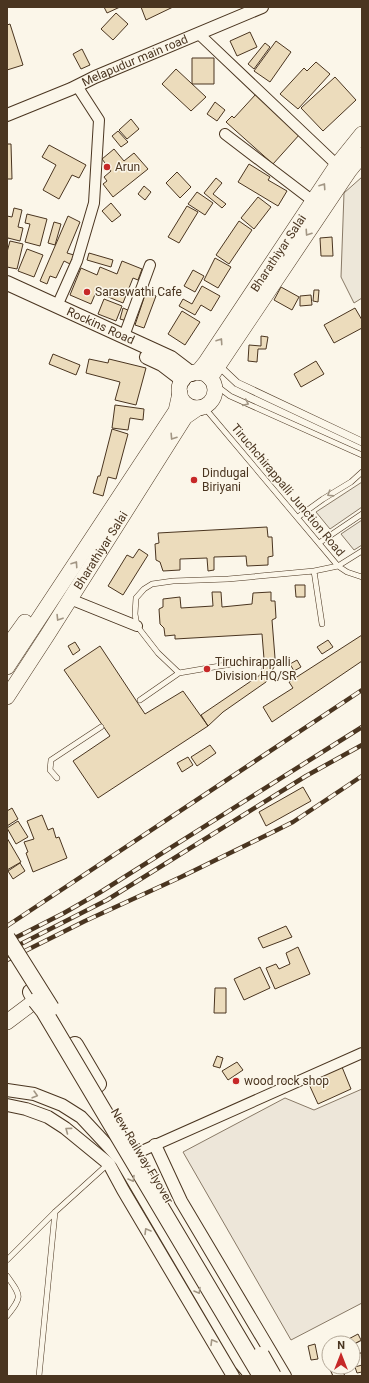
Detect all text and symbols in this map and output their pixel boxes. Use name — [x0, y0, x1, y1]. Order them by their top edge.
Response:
street label: Melapudur main road — [79, 32, 190, 89]
place label: Arun — [115, 160, 140, 174]
marker: Arun — [102, 162, 112, 172]
one-way arrow — [318, 184, 325, 191]
street label: Bharathiyar Salai — [248, 212, 309, 294]
one-way arrow — [305, 229, 313, 236]
place label: Saraswathi Cafe — [95, 285, 182, 299]
marker: Saraswathi Cafe — [82, 287, 92, 297]
street label: Rockins Road — [65, 304, 137, 347]
one-way arrow — [215, 338, 223, 345]
one-way arrow — [242, 398, 250, 406]
street label: Tiruchchirappalli Junction Road — [228, 421, 348, 559]
one-way arrow — [170, 433, 177, 440]
place label: Dindugal Biriyani — [202, 466, 249, 494]
marker: Dindugal Biriyani — [189, 475, 199, 485]
one-way arrow — [327, 490, 334, 497]
street label: Bharathiyar Salai — [71, 509, 131, 592]
one-way arrow — [70, 562, 77, 569]
one-way arrow — [56, 614, 63, 621]
place label: Tiruchirappalli Division HQ/SR — [215, 655, 297, 683]
marker: Tiruchirappalli Division HQ/SR — [202, 664, 212, 674]
place label: wood rock shop — [244, 1074, 329, 1088]
marker: wood rock shop — [231, 1076, 241, 1086]
one-way arrow — [31, 1090, 38, 1099]
street label: New Railway Flyover — [108, 1106, 176, 1206]
one-way arrow — [65, 1128, 72, 1135]
one-way arrow — [127, 1175, 135, 1182]
one-way arrow — [144, 1228, 151, 1235]
one-way arrow — [194, 1287, 201, 1294]
north arrow — [321, 1335, 361, 1375]
one-way arrow — [210, 1339, 218, 1346]
text: N — [337, 1339, 345, 1352]

